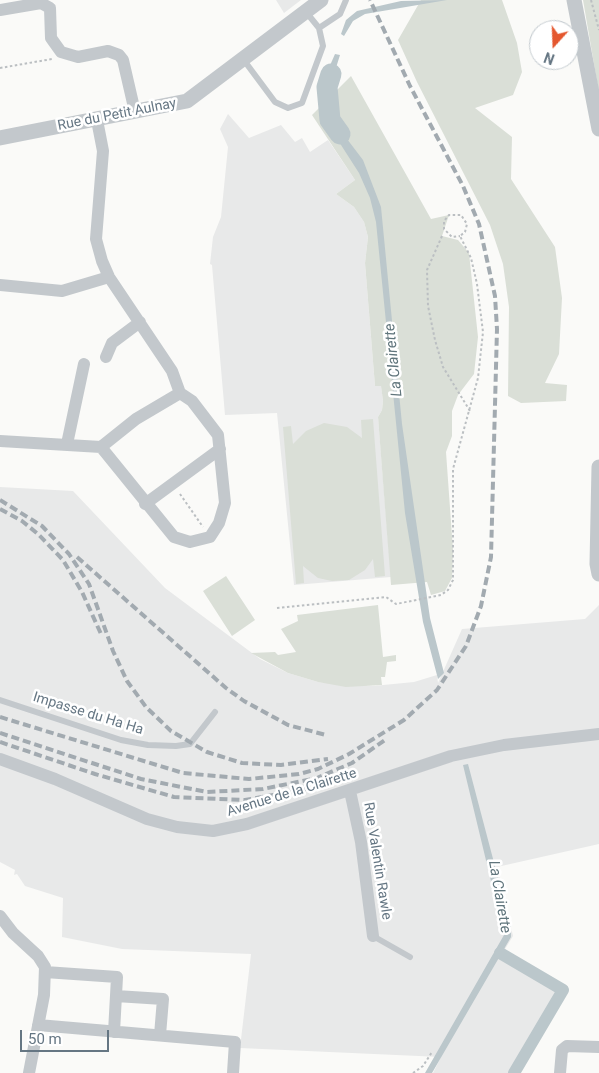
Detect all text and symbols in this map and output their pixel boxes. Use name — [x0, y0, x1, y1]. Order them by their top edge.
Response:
north arrow — [529, 20, 579, 70]
text: N — [542, 49, 557, 67]
street label: Rue du Petit Aulnay — [56, 95, 178, 135]
water label: La Clairette — [381, 322, 407, 398]
street label: Impasse du Ha Ha — [31, 689, 145, 739]
street label: Avenue de la Clairette — [225, 765, 359, 821]
street label: Rue Valentin Rawle — [359, 801, 395, 921]
water label: La Clairette — [484, 859, 514, 935]
scale bar — [22, 1020, 111, 1052]
text: 50 m — [28, 1030, 62, 1048]

